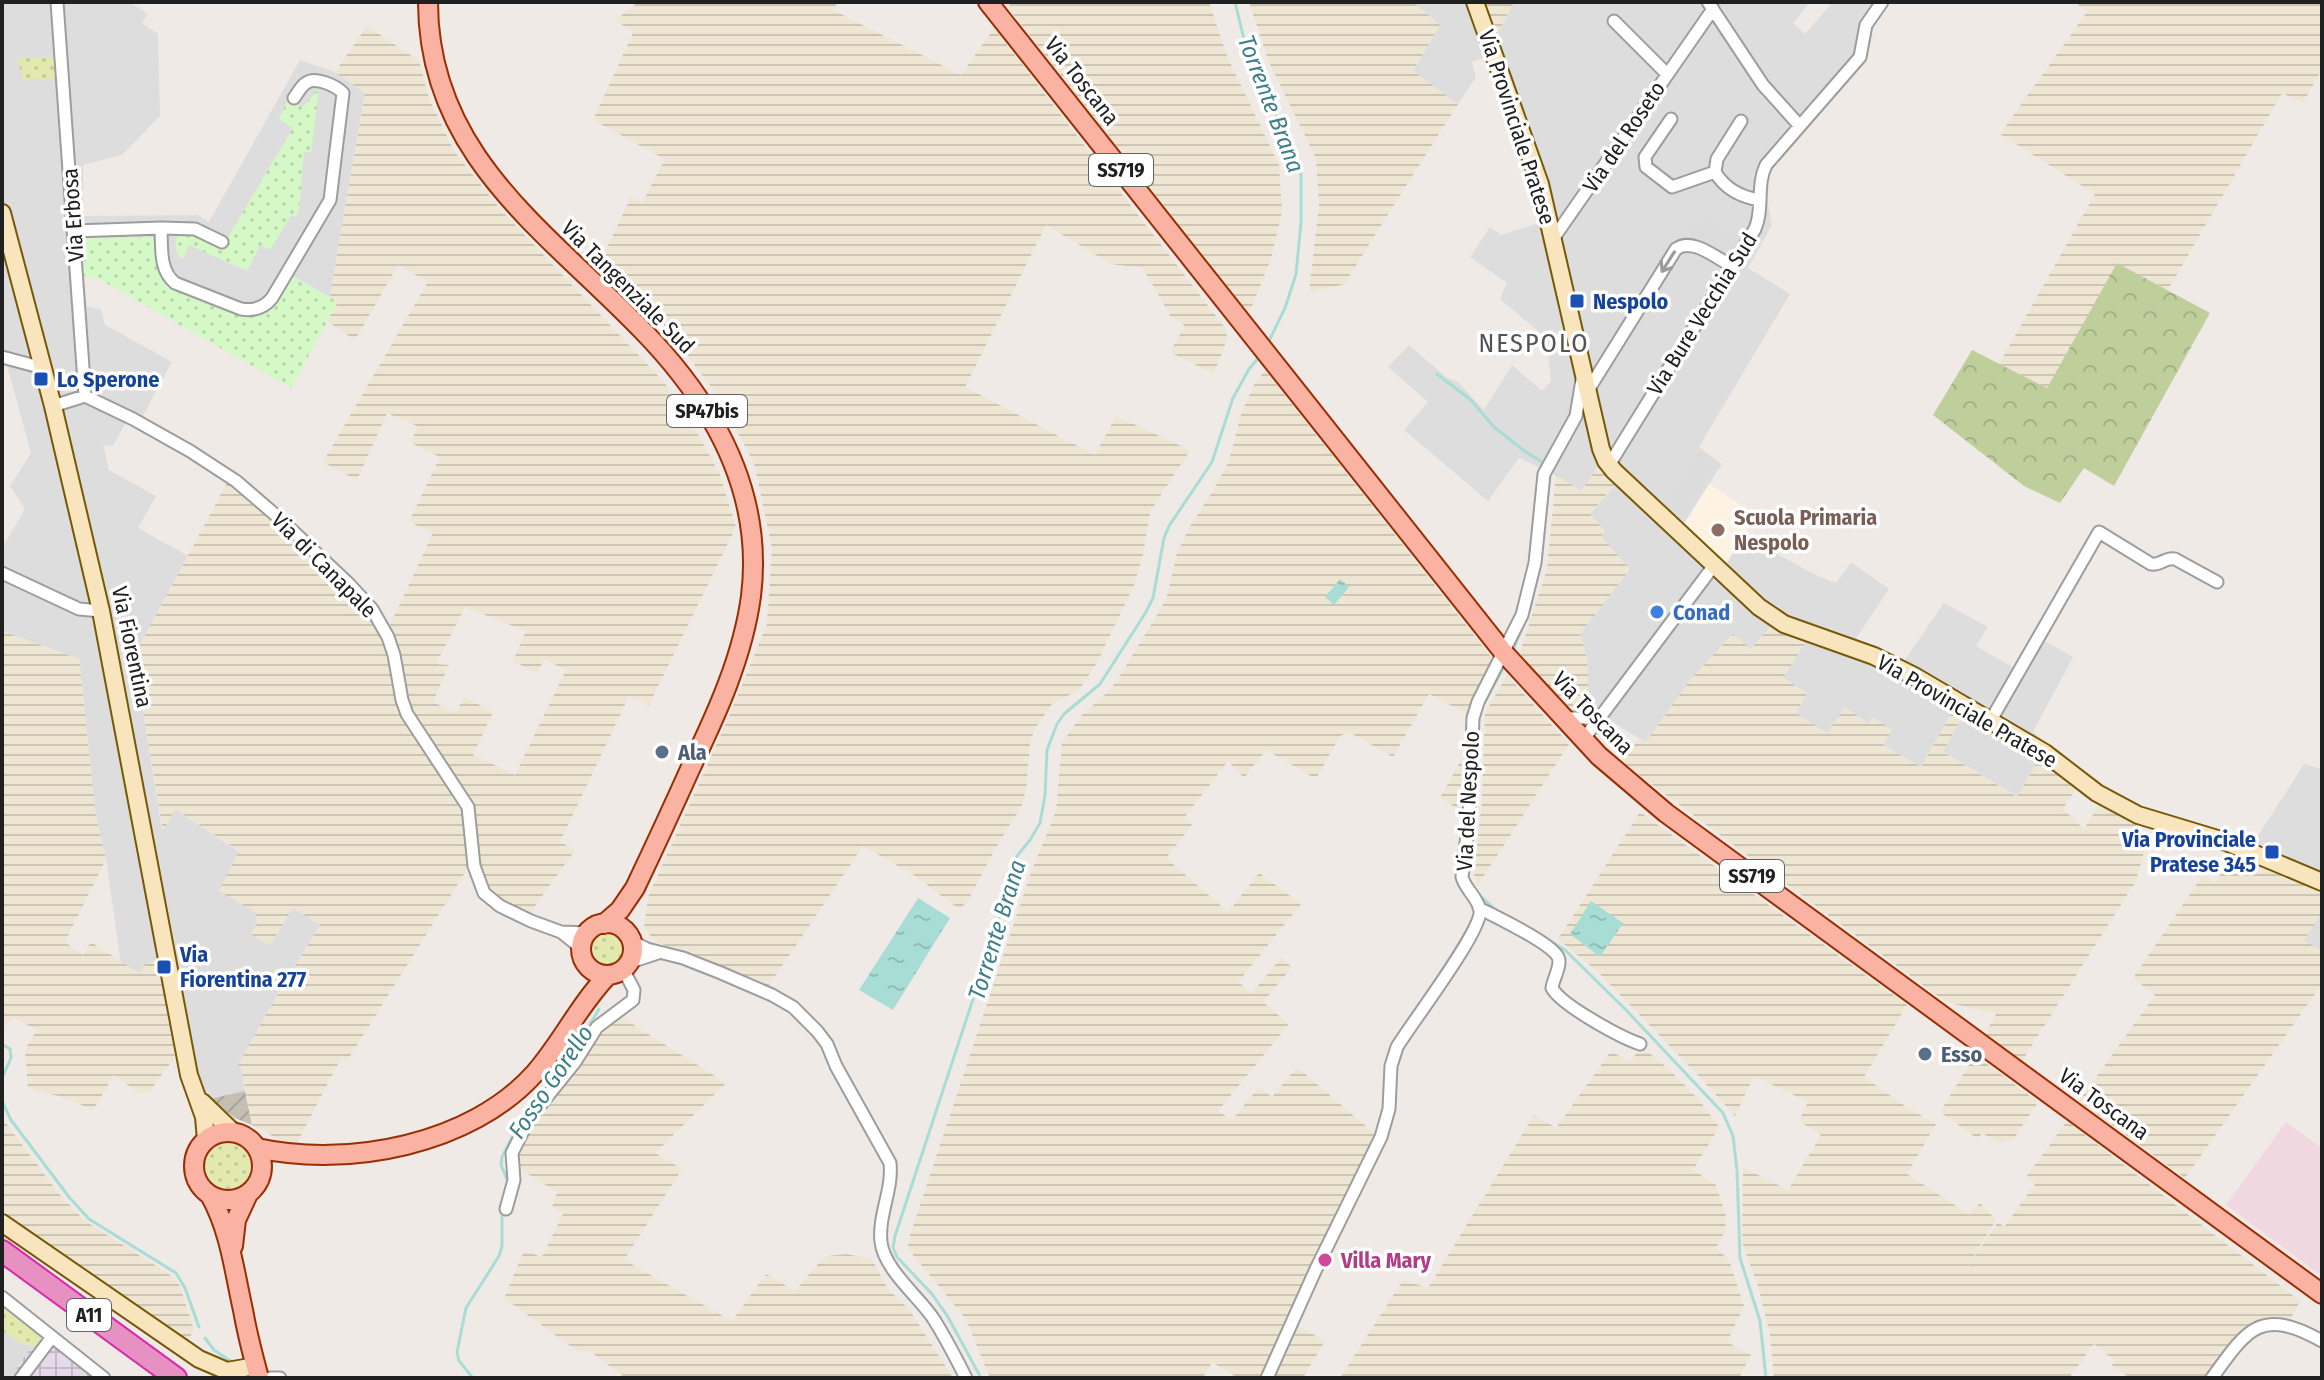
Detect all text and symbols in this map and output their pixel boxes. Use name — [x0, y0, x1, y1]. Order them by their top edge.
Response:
street label: Via Provinciale Pratese — [1473, 26, 1561, 228]
street label: Via Toscana — [1039, 31, 1125, 131]
water label: Torrente Brana — [1232, 31, 1310, 177]
street label: Via del Roseto — [1577, 76, 1671, 198]
road number: SS719 — [1089, 154, 1153, 186]
street label: Via Erbosa — [56, 167, 90, 263]
street label: Via Tangenziale Sud — [556, 215, 700, 359]
street label: Via Bure Vecchia Sud — [1641, 228, 1763, 400]
one-way arrow — [1659, 250, 1675, 273]
place label: Nespolo — [1593, 288, 1669, 315]
marker: Nespolo — [1568, 292, 1586, 310]
district label: NESPOLO — [1478, 328, 1590, 359]
place label: Lo Sperone — [57, 366, 160, 393]
marker: Lo Sperone — [32, 370, 50, 388]
road number: SP47bis — [667, 395, 747, 427]
place label: Scuola Primaria Nespolo — [1734, 504, 1877, 556]
street label: Via di Canapale — [266, 507, 382, 623]
marker: Scuola Primaria Nespolo — [1709, 521, 1727, 539]
street label: Via Fiorentina — [106, 584, 158, 710]
place label: Conad — [1673, 599, 1730, 626]
marker: Conad — [1648, 603, 1666, 621]
street label: Via Provinciale Pratese — [1872, 648, 2062, 774]
street label: Via Toscana — [1547, 666, 1639, 760]
street label: Via del Nespolo — [1451, 730, 1485, 872]
place label: Ala — [677, 739, 707, 766]
marker: Ala — [653, 743, 671, 761]
place label: Via Provinciale Pratese 345 — [2121, 826, 2256, 878]
marker: Via Provinciale Pratese 345 — [2263, 843, 2281, 861]
water label: Torrente Brana — [962, 857, 1032, 1003]
road number: SS719 — [1720, 860, 1784, 892]
place label: Via Fiorentina 277 — [179, 941, 307, 993]
marker: Via Fiorentina 277 — [155, 958, 173, 976]
water label: Fosso Gorello — [503, 1020, 599, 1144]
place label: Esso — [1941, 1041, 1982, 1068]
marker: Esso — [1916, 1045, 1934, 1063]
street label: Via Toscana — [2054, 1062, 2154, 1146]
place label: Villa Mary — [1340, 1247, 1431, 1274]
marker: Villa Mary — [1316, 1251, 1334, 1269]
road number: A11 — [67, 1299, 111, 1331]

